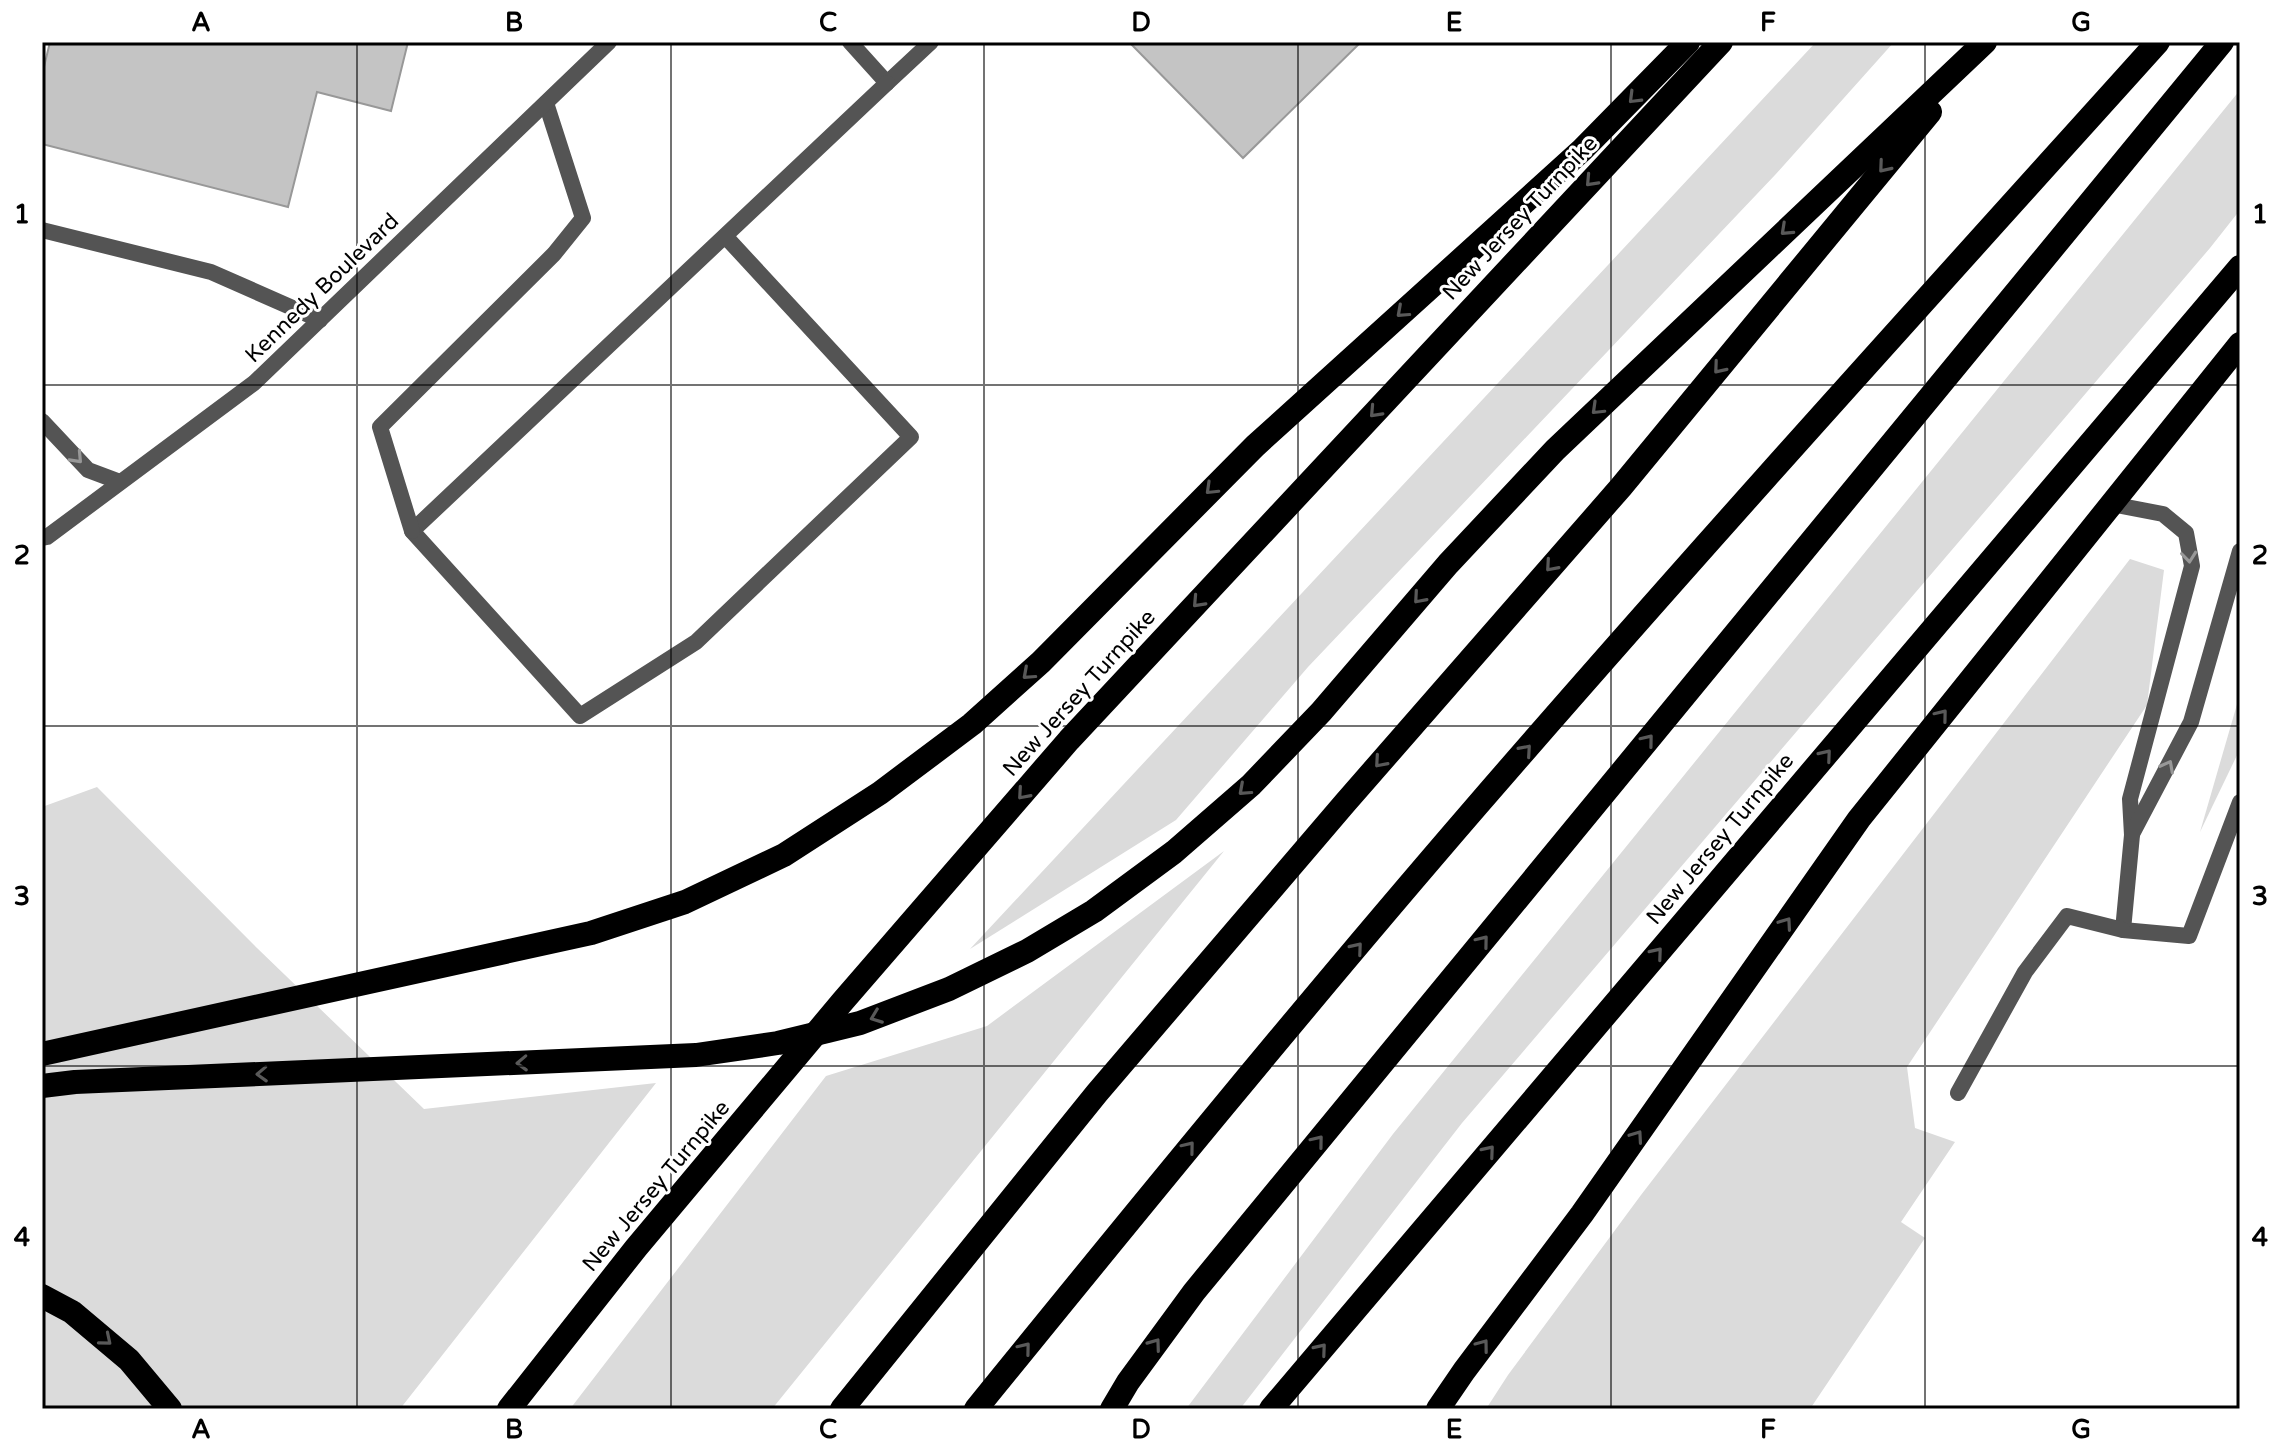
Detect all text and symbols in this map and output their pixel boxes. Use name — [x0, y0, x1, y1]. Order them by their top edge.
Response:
text: A — [191, 7, 211, 38]
text: B — [505, 7, 523, 38]
text: C — [819, 7, 837, 38]
text: D — [1131, 7, 1151, 38]
text: E — [1446, 7, 1462, 38]
text: F — [1760, 7, 1776, 38]
text: G — [2071, 7, 2091, 38]
one-way arrow — [1629, 89, 1643, 103]
street label: New Jersey Turnpike — [1437, 130, 1603, 306]
one-way arrow — [1879, 158, 1894, 172]
one-way arrow — [1586, 172, 1600, 186]
text: 1 — [14, 199, 30, 230]
text: 1 — [2252, 199, 2268, 230]
street label: Kennedy Boulevard — [240, 208, 404, 368]
one-way arrow — [1781, 221, 1795, 236]
one-way arrow — [1397, 303, 1412, 317]
one-way arrow — [1714, 358, 1729, 373]
one-way arrow — [1592, 400, 1606, 415]
one-way arrow — [1371, 402, 1385, 417]
one-way arrow — [67, 449, 81, 464]
one-way arrow — [1206, 480, 1220, 494]
text: 2 — [14, 540, 30, 571]
text: 2 — [2252, 540, 2268, 571]
one-way arrow — [2181, 550, 2198, 563]
one-way arrow — [1546, 557, 1561, 572]
one-way arrow — [1414, 589, 1429, 604]
one-way arrow — [1192, 593, 1207, 607]
street label: New Jersey Turnpike — [997, 604, 1161, 782]
one-way arrow — [1023, 664, 1038, 678]
one-way arrow — [1933, 709, 1947, 724]
one-way arrow — [1638, 735, 1653, 749]
one-way arrow — [1516, 745, 1531, 760]
street label: New Jersey Turnpike — [1641, 748, 1799, 930]
one-way arrow — [1816, 749, 1831, 764]
one-way arrow — [1375, 753, 1390, 767]
one-way arrow — [2158, 759, 2173, 774]
one-way arrow — [1239, 781, 1253, 796]
one-way arrow — [1018, 784, 1033, 799]
text: 3 — [14, 881, 30, 912]
text: 3 — [2252, 881, 2268, 912]
one-way arrow — [1776, 917, 1791, 931]
one-way arrow — [1473, 935, 1488, 950]
one-way arrow — [1347, 943, 1362, 957]
one-way arrow — [1647, 947, 1662, 962]
one-way arrow — [870, 1007, 884, 1024]
one-way arrow — [515, 1054, 528, 1071]
one-way arrow — [255, 1065, 268, 1082]
street label: New Jersey Turnpike — [577, 1095, 735, 1277]
one-way arrow — [1627, 1130, 1642, 1144]
one-way arrow — [1308, 1136, 1323, 1151]
one-way arrow — [1179, 1141, 1194, 1156]
one-way arrow — [1479, 1145, 1494, 1160]
text: 4 — [14, 1222, 30, 1253]
text: 4 — [2252, 1222, 2268, 1253]
one-way arrow — [96, 1330, 111, 1345]
one-way arrow — [1146, 1339, 1160, 1353]
one-way arrow — [1474, 1339, 1488, 1354]
one-way arrow — [1016, 1343, 1030, 1358]
one-way arrow — [1311, 1344, 1326, 1358]
text: A — [191, 1414, 211, 1445]
text: B — [505, 1414, 523, 1445]
text: C — [819, 1414, 837, 1445]
text: D — [1131, 1414, 1151, 1445]
text: E — [1446, 1414, 1462, 1445]
text: F — [1760, 1414, 1776, 1445]
text: G — [2071, 1414, 2091, 1445]

